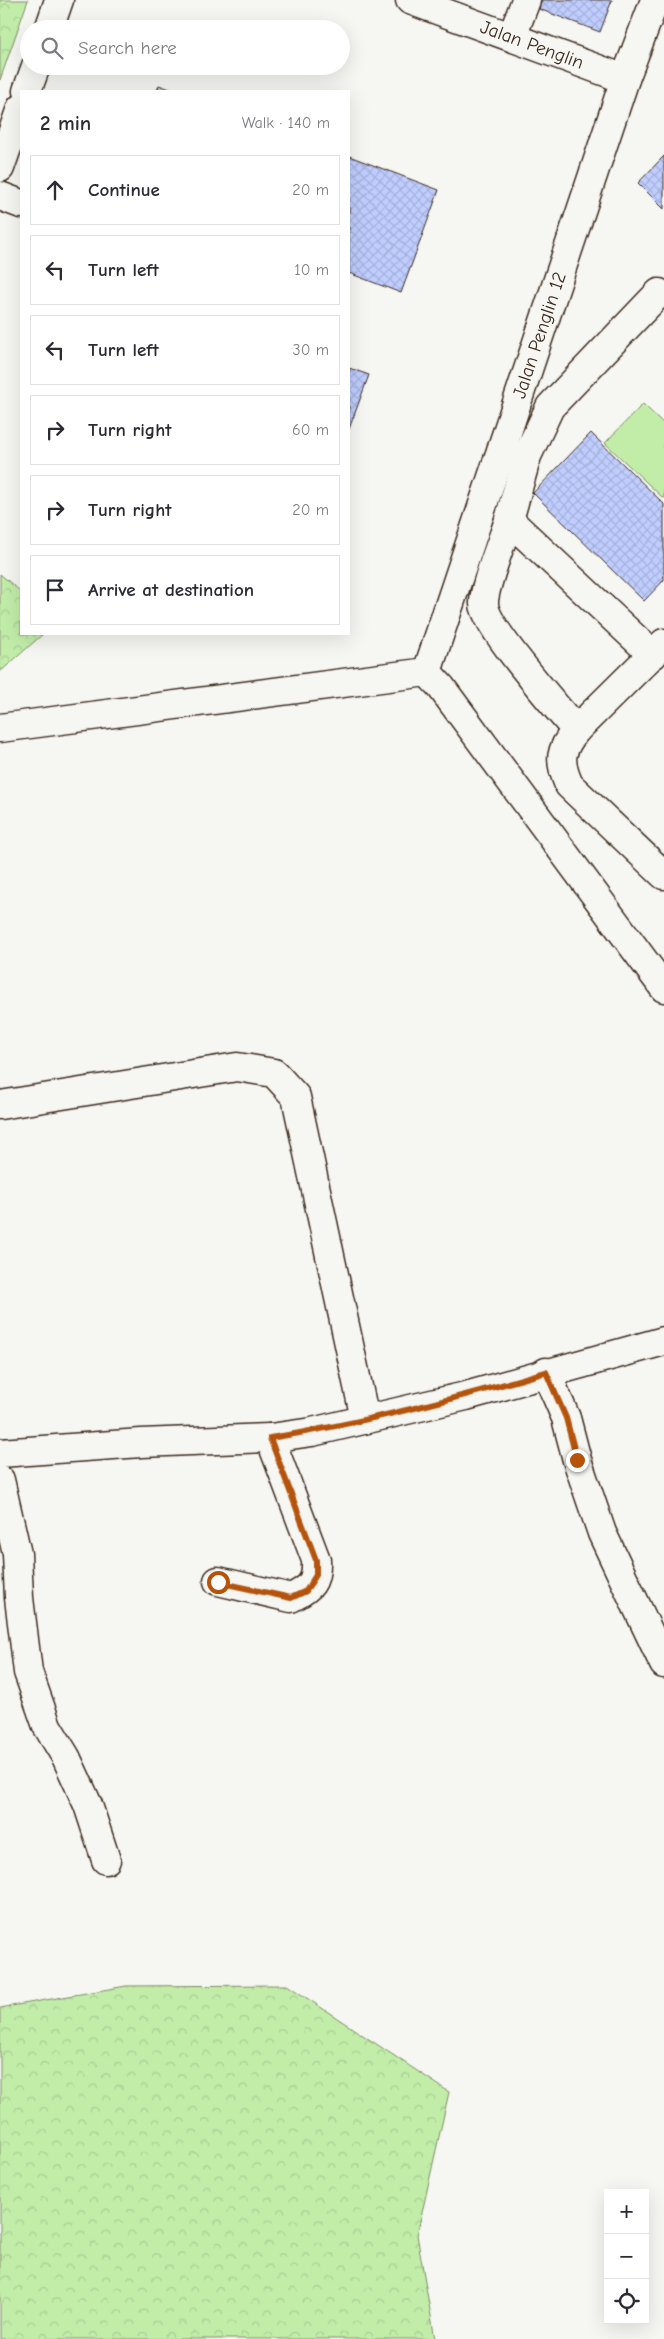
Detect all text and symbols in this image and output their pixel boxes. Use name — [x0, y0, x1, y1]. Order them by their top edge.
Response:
street label: Jalan Penglin — [477, 16, 587, 74]
search box — [20, 20, 350, 75]
icon: search — [38, 34, 66, 62]
text: Search here — [78, 37, 177, 59]
text: 2 min — [40, 111, 91, 135]
text: Walk · 140 m — [242, 114, 330, 132]
icon: ahead — [41, 176, 69, 204]
text: Continue — [88, 179, 160, 201]
text: 20 m — [292, 181, 329, 199]
icon: left — [41, 256, 69, 284]
text: Turn left — [88, 259, 159, 281]
text: 10 m — [294, 261, 329, 279]
street label: Jalan Penglin 12 — [508, 269, 571, 401]
icon: left — [41, 336, 69, 364]
text: Turn left — [88, 339, 159, 361]
text: 30 m — [293, 341, 329, 359]
icon: right — [41, 416, 69, 444]
text: Turn right — [88, 419, 172, 441]
text: 60 m — [292, 421, 329, 439]
icon: right — [41, 496, 69, 524]
text: Turn right — [88, 499, 172, 521]
text: 20 m — [292, 501, 329, 519]
icon: arrive — [41, 576, 69, 604]
text: Arrive at destination — [88, 579, 254, 601]
route end — [566, 1449, 589, 1472]
route start — [207, 1571, 230, 1594]
map controls — [604, 2189, 649, 2324]
button: + — [604, 2189, 649, 2234]
button: − — [604, 2234, 649, 2279]
button: locate — [604, 2279, 649, 2324]

